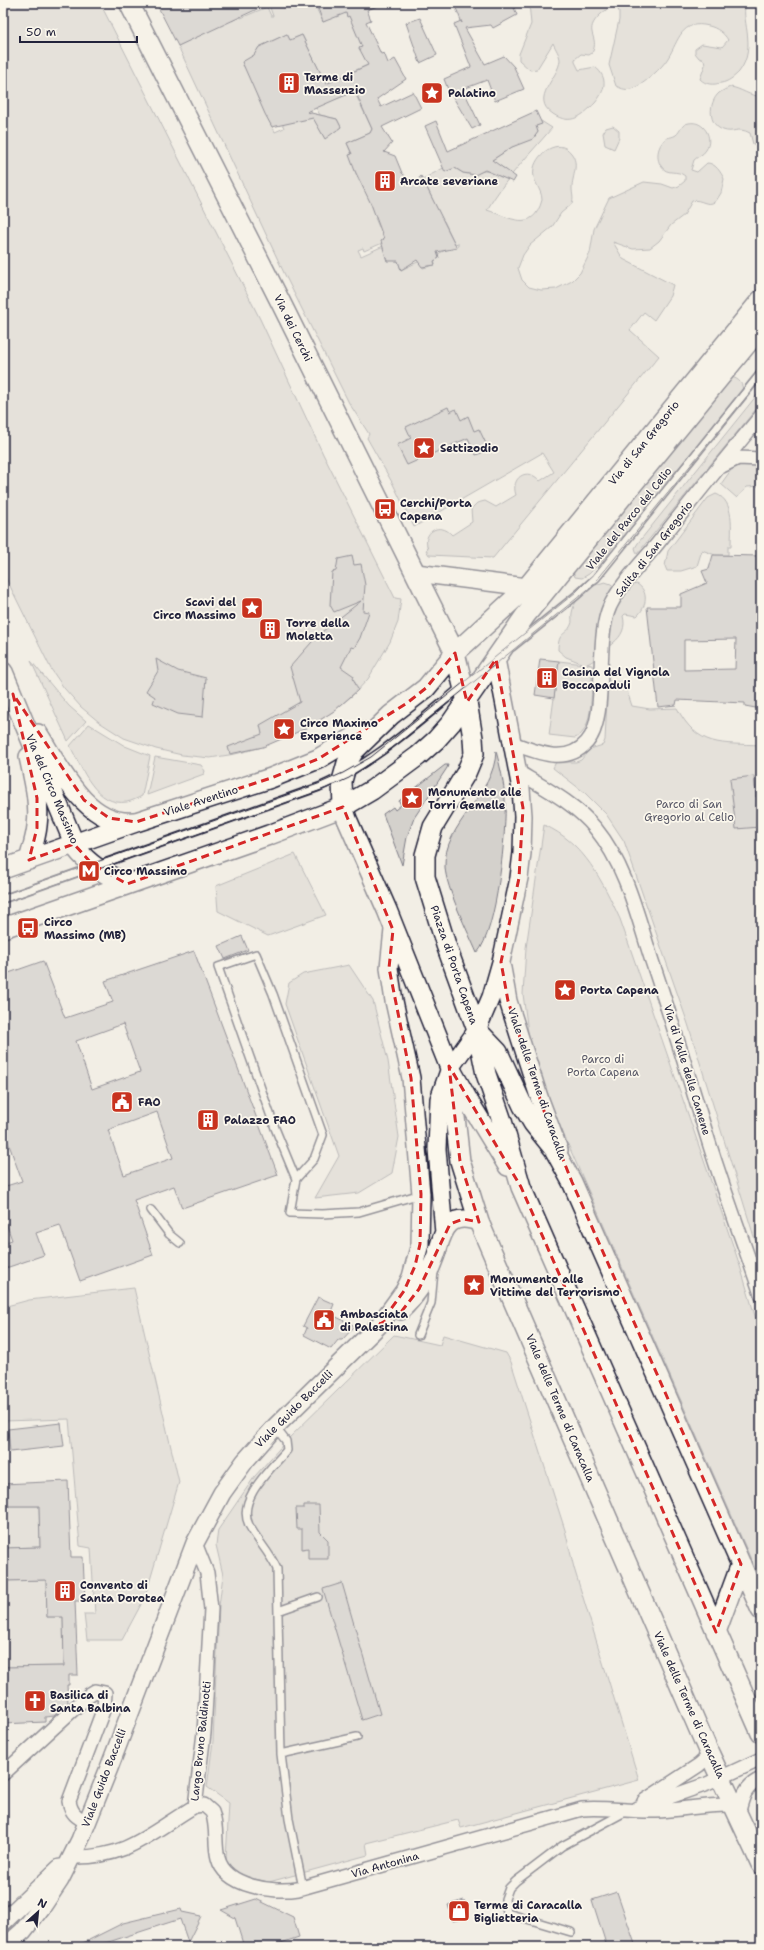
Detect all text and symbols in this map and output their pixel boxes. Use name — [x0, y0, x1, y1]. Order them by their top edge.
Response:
scale bar — [20, 18, 137, 44]
text: 50 m — [26, 24, 56, 40]
building icon: Terme di Massenzio — [276, 70, 302, 96]
place label: Terme di Massenzio — [304, 70, 365, 98]
place icon: Palatino — [419, 80, 445, 106]
place label: Palatino — [448, 86, 496, 101]
building icon: Arcate severiane — [372, 168, 398, 194]
place label: Arcate severiane — [400, 174, 499, 189]
street label: Via dei Cerchi — [270, 292, 316, 364]
street label: Via di San Gregorio — [605, 397, 683, 488]
place icon: Settizodio — [411, 435, 437, 461]
place label: Settizodio — [440, 441, 498, 456]
street label: Viale del Parco del Celio — [583, 464, 676, 574]
bus stop icon: Cerchi/Porta Capena — [372, 496, 398, 522]
place label: Cerchi/Porta Capena — [400, 496, 472, 524]
street label: Salita di San Gregorio — [612, 498, 696, 600]
place label: Scavi del Circo Massimo — [153, 595, 236, 623]
place icon: Scavi del Circo Massimo — [239, 595, 265, 621]
building icon: Torre della Moletta — [257, 616, 283, 642]
place label: Torre della Moletta — [286, 616, 350, 644]
building icon: Casina del Vignola Boccapaduli — [534, 665, 560, 691]
place label: Casina del Vignola Boccapaduli — [562, 665, 670, 693]
place icon: Circo Maximo Experience — [271, 716, 297, 742]
place label: Circo Maximo Experience — [300, 716, 378, 744]
street label: Via del Circo Massimo — [22, 732, 82, 846]
street label: Viale Aventino — [162, 782, 241, 820]
place icon: Monumento alle Torri Gemelle — [399, 785, 425, 811]
place label: Monumento alle Torri Gemelle — [428, 785, 522, 813]
park label: Parco di San Gregorio al Celio — [644, 797, 734, 825]
metro station icon: Circo Massimo — [76, 858, 102, 884]
place label: Circo Massimo — [104, 864, 187, 879]
street label: Piazza di Porta Capena — [427, 904, 481, 1027]
bus stop icon: Circo Massimo (MB) — [15, 915, 41, 941]
place label: Circo Massimo (MB) — [44, 915, 126, 943]
place icon: Porta Capena — [552, 977, 578, 1003]
place label: Porta Capena — [580, 983, 659, 998]
street label: Via di Valle delle Camene — [660, 1003, 714, 1137]
street label: Viale delle Terme di Caracalla — [504, 1006, 570, 1162]
park label: Parco di Porta Capena — [567, 1052, 639, 1080]
public building icon: FAO — [109, 1089, 135, 1115]
place label: FAO — [138, 1095, 161, 1110]
building icon: Palazzo FAO — [195, 1107, 221, 1133]
place label: Palazzo FAO — [224, 1113, 296, 1128]
place icon: Monumento alle Vittime del Terrorismo — [461, 1272, 487, 1298]
place label: Monumento alle Vittime del Terrorismo — [490, 1272, 620, 1300]
public building icon: Ambasciata di Palestina — [311, 1307, 337, 1333]
place label: Ambasciata di Palestina — [340, 1307, 408, 1335]
street label: Viale delle Terme di Caracalla — [522, 1332, 598, 1484]
street label: Viale Guido Baccelli — [252, 1367, 336, 1451]
building icon: Convento di Santa Dorotea — [52, 1578, 78, 1604]
place label: Convento di Santa Dorotea — [80, 1578, 165, 1606]
street label: Viale delle Terme di Caracalla — [650, 1629, 728, 1781]
street label: Largo Bruno Baldinotti — [187, 1680, 215, 1802]
church icon: Basilica di Santa Balbina — [22, 1688, 48, 1714]
place label: Basilica di Santa Balbina — [50, 1688, 131, 1716]
street label: Viale Guido Baccelli — [78, 1726, 130, 1830]
street label: Via Antonina — [349, 1848, 421, 1882]
north arrow — [18, 1892, 58, 1932]
text: N — [35, 1895, 50, 1912]
shop icon: Terme di Caracalla Biglietteria — [446, 1898, 472, 1924]
place label: Terme di Caracalla Biglietteria — [474, 1898, 582, 1926]

